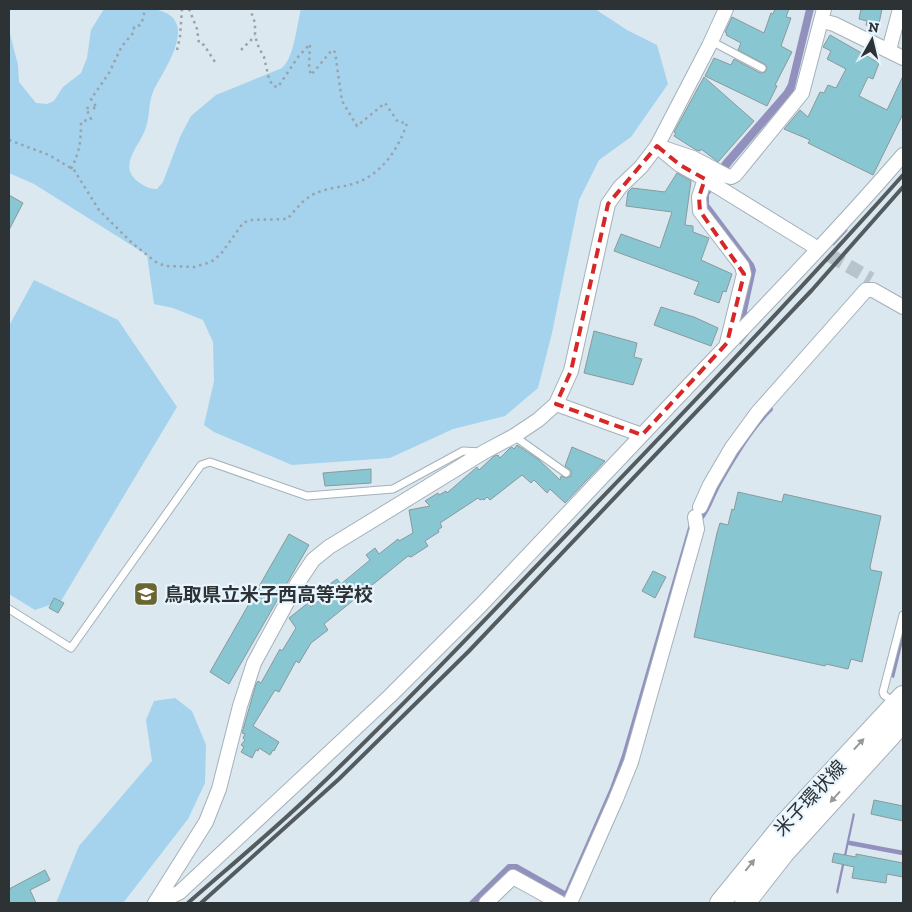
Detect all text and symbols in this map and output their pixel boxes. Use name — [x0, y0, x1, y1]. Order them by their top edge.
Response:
north arrow — [847, 15, 897, 65]
text: N — [867, 18, 881, 37]
school or university icon: 鳥取県立米子西高等学校 — [133, 581, 159, 607]
place label: 鳥取県立米子西高等学校 — [164, 583, 373, 606]
one-way arrow — [853, 739, 865, 751]
street label: 米子環状線 — [769, 755, 851, 841]
one-way arrow — [829, 790, 841, 802]
one-way arrow — [745, 859, 756, 872]

